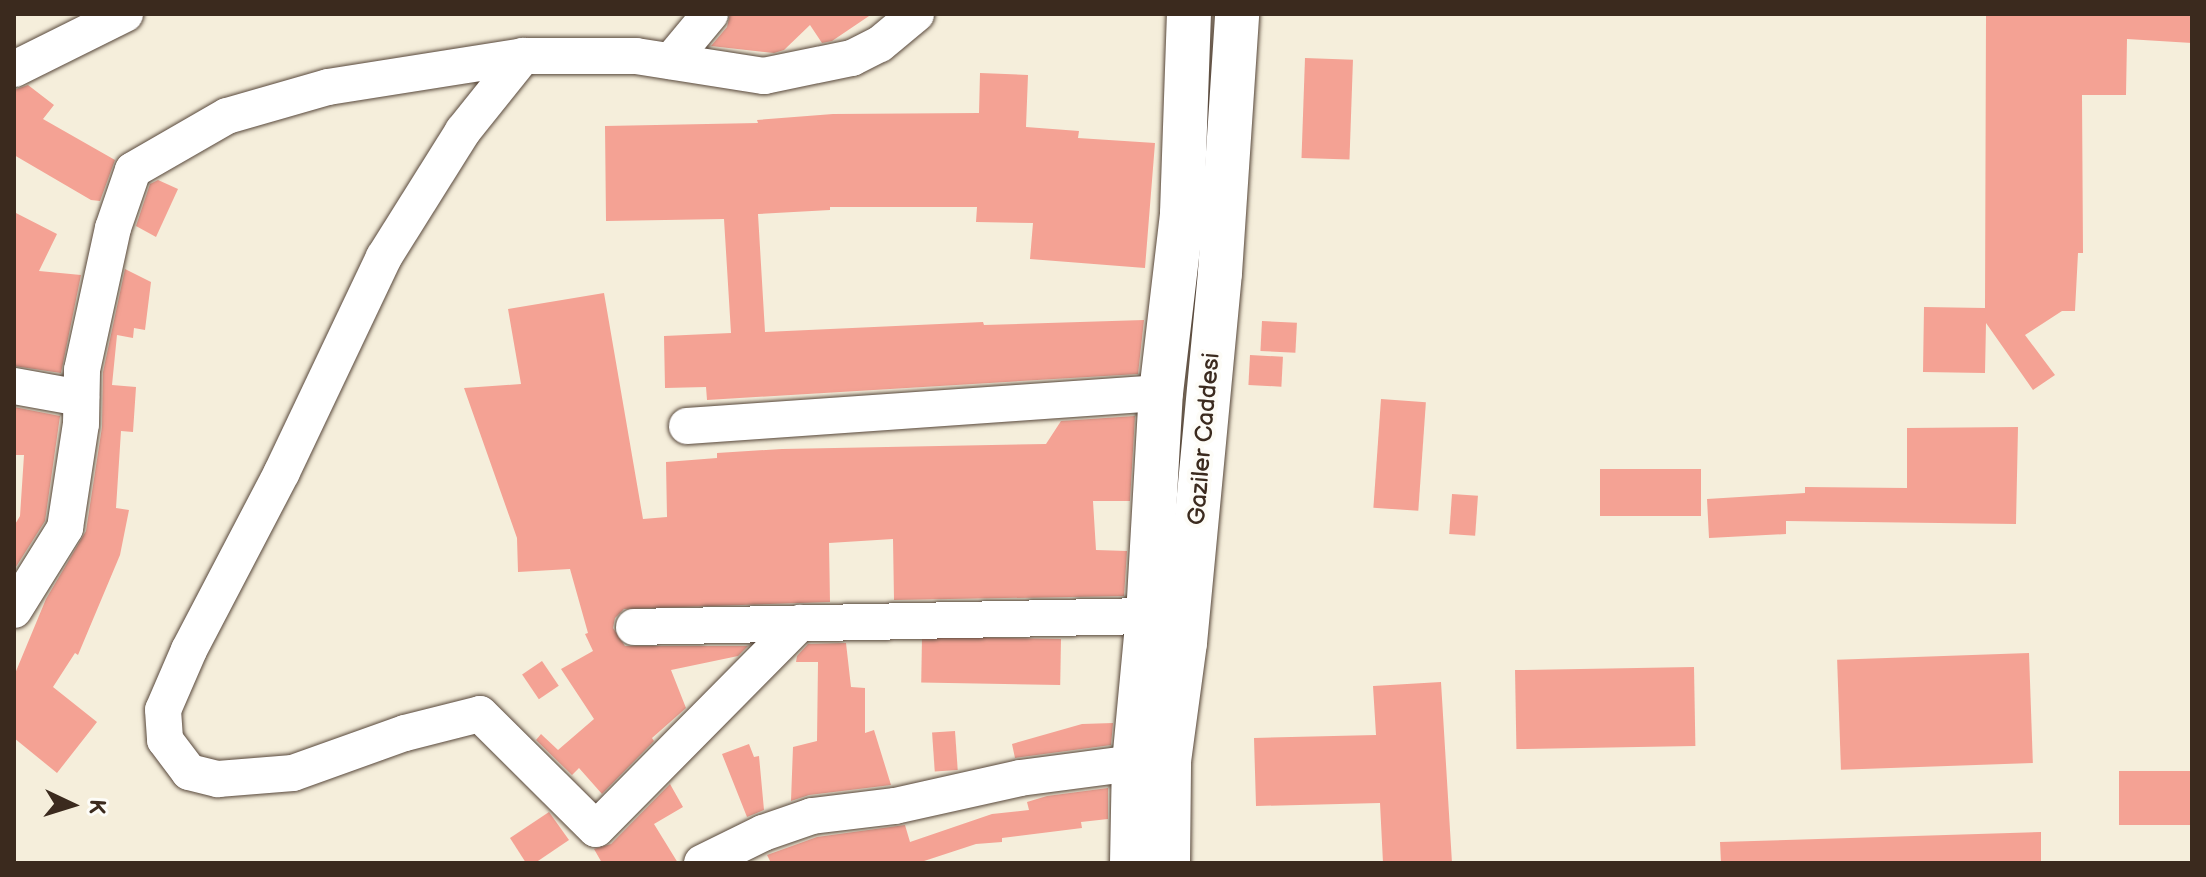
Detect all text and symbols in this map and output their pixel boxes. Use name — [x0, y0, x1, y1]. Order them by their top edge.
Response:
street label: Gaziler Caddesi — [1182, 352, 1226, 526]
north arrow — [32, 765, 112, 845]
text: K — [82, 798, 110, 815]

